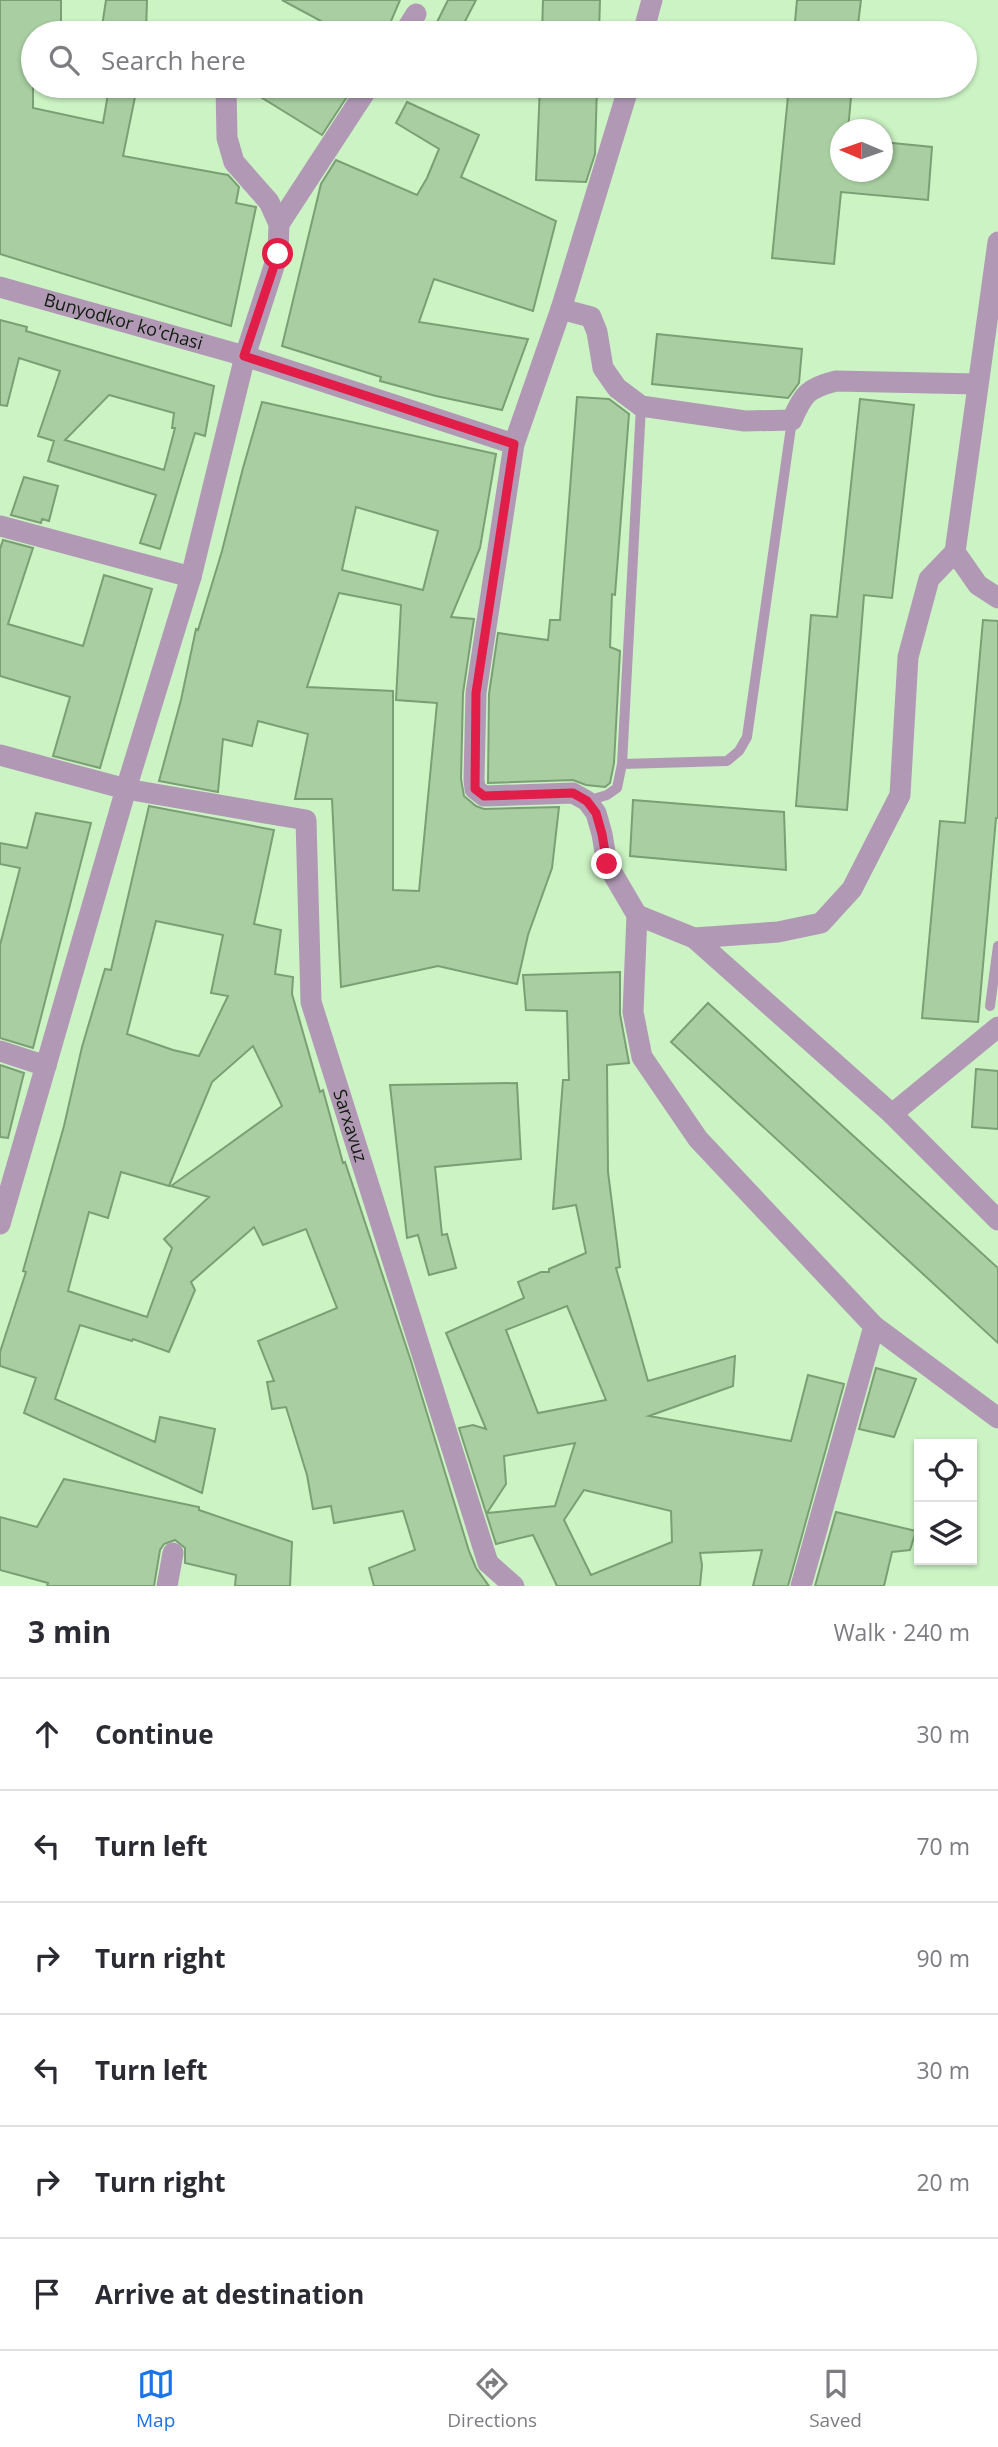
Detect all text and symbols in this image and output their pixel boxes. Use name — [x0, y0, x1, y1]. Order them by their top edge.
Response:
search box — [21, 21, 977, 98]
icon: search — [45, 41, 83, 79]
text: Search here — [101, 42, 246, 78]
north arrow — [830, 119, 893, 182]
route start — [262, 238, 293, 269]
street label: Bunyodkor ko'chasi — [41, 287, 206, 355]
route end — [591, 848, 622, 879]
street label: Sarxavuz — [328, 1086, 374, 1165]
map controls — [914, 1439, 977, 1565]
button: locate — [914, 1439, 977, 1502]
button: layers — [914, 1502, 977, 1565]
text: 3 min — [28, 1611, 111, 1652]
text: Walk · 240 m — [833, 1616, 970, 1648]
icon: ahead — [28, 1715, 66, 1753]
text: Continue — [95, 1716, 214, 1752]
text: 30 m — [916, 1718, 970, 1750]
icon: left — [28, 1827, 66, 1865]
text: Turn left — [95, 1828, 207, 1864]
text: 70 m — [916, 1830, 970, 1862]
icon: right — [28, 1939, 66, 1977]
text: Turn right — [95, 1940, 226, 1976]
text: 90 m — [916, 1942, 970, 1974]
icon: left — [28, 2051, 66, 2089]
text: Turn left — [95, 2052, 207, 2088]
text: 30 m — [916, 2054, 970, 2086]
icon: right — [28, 2163, 66, 2201]
text: Turn right — [95, 2164, 226, 2200]
text: 20 m — [916, 2166, 970, 2198]
icon: arrive — [28, 2275, 66, 2313]
text: Arrive at destination — [95, 2276, 364, 2312]
tab: Map — [136, 2365, 175, 2433]
tab: Directions — [447, 2365, 537, 2433]
tab: Saved — [809, 2365, 862, 2433]

